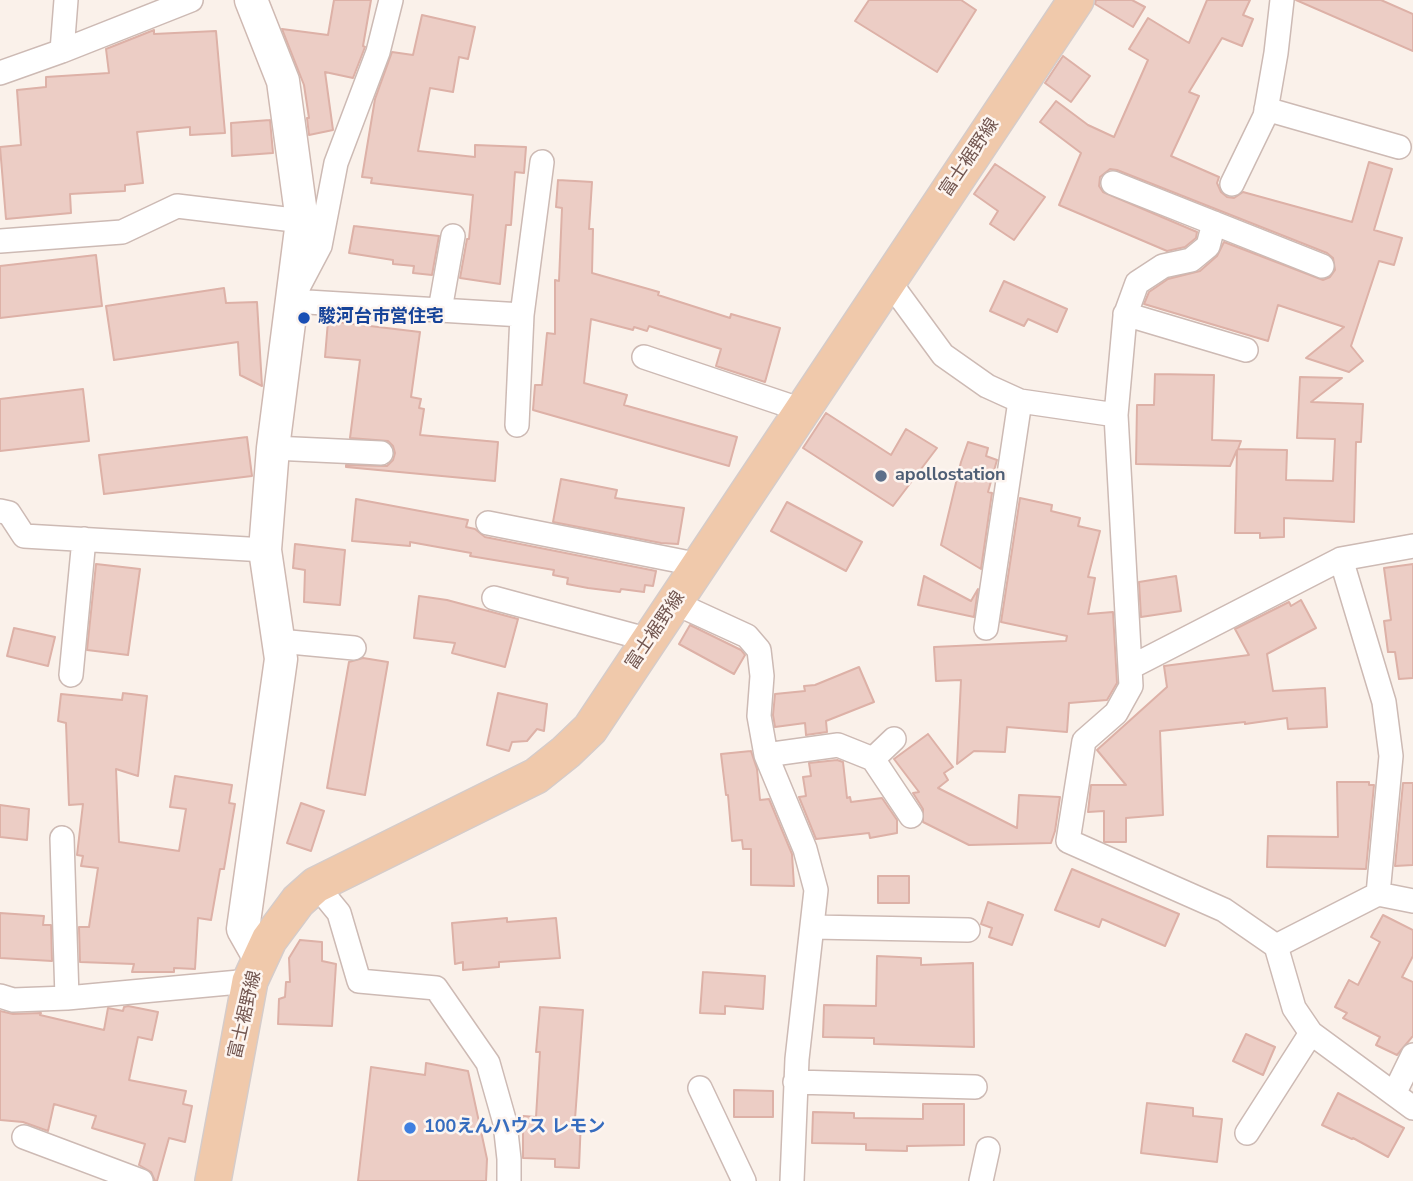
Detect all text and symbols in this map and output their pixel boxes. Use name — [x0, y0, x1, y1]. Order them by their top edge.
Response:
street label: 富士裾野線 — [936, 115, 1004, 201]
place label: 駿河台市営住宅 — [318, 307, 444, 329]
marker: 駿河台市営住宅 — [296, 310, 312, 326]
place label: apollostation — [895, 465, 1006, 487]
marker: apollostation — [873, 468, 889, 484]
street label: 富士裾野線 — [622, 588, 690, 674]
street label: 富士裾野線 — [225, 969, 267, 1061]
place label: 100えんハウス レモン — [424, 1117, 605, 1139]
marker: 100えんハウス レモン — [402, 1120, 418, 1136]

